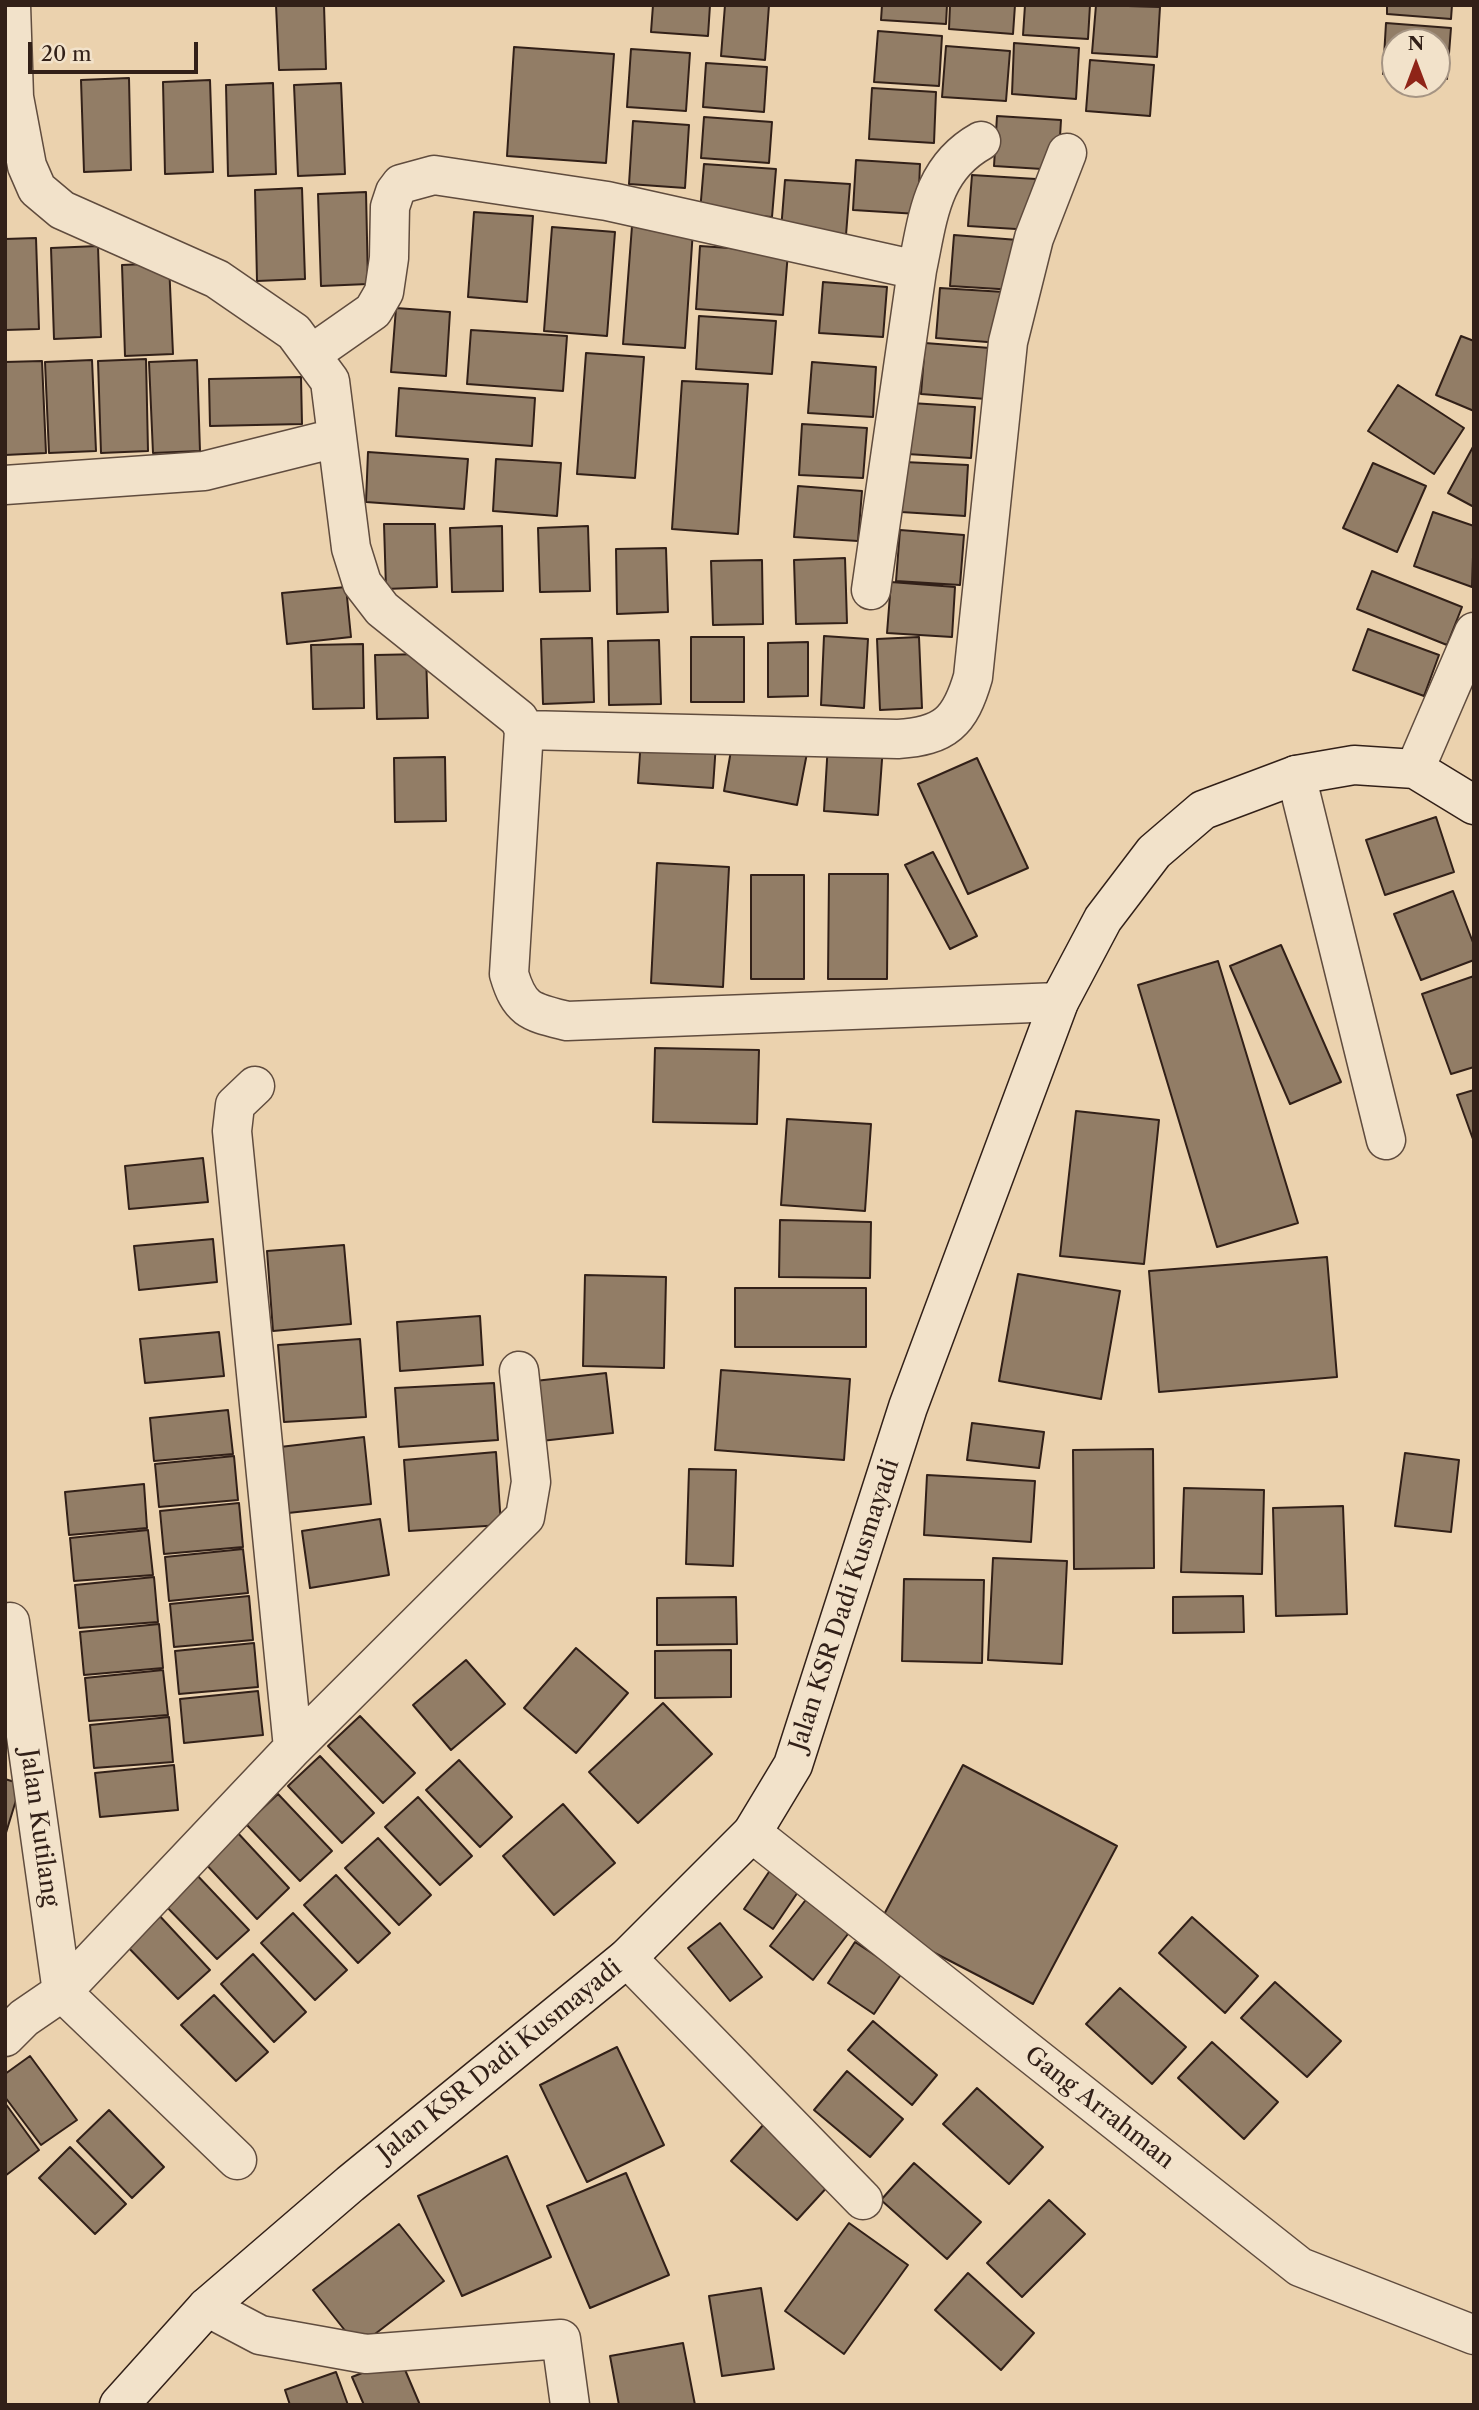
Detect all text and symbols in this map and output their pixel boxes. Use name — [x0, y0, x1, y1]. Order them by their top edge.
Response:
scale bar — [32, 28, 201, 72]
north arrow — [1381, 28, 1451, 98]
text: N — [1408, 32, 1424, 55]
text: 20 m — [41, 41, 92, 66]
street label: Jalan KSR Dadi Kusmayadi — [784, 1456, 906, 1754]
street label: Jalan Kutilang — [14, 1747, 64, 1909]
street label: Jalan KSR Dadi Kusmayadi — [372, 1954, 628, 2168]
street label: Gang Arrahman — [1019, 2041, 1179, 2175]

